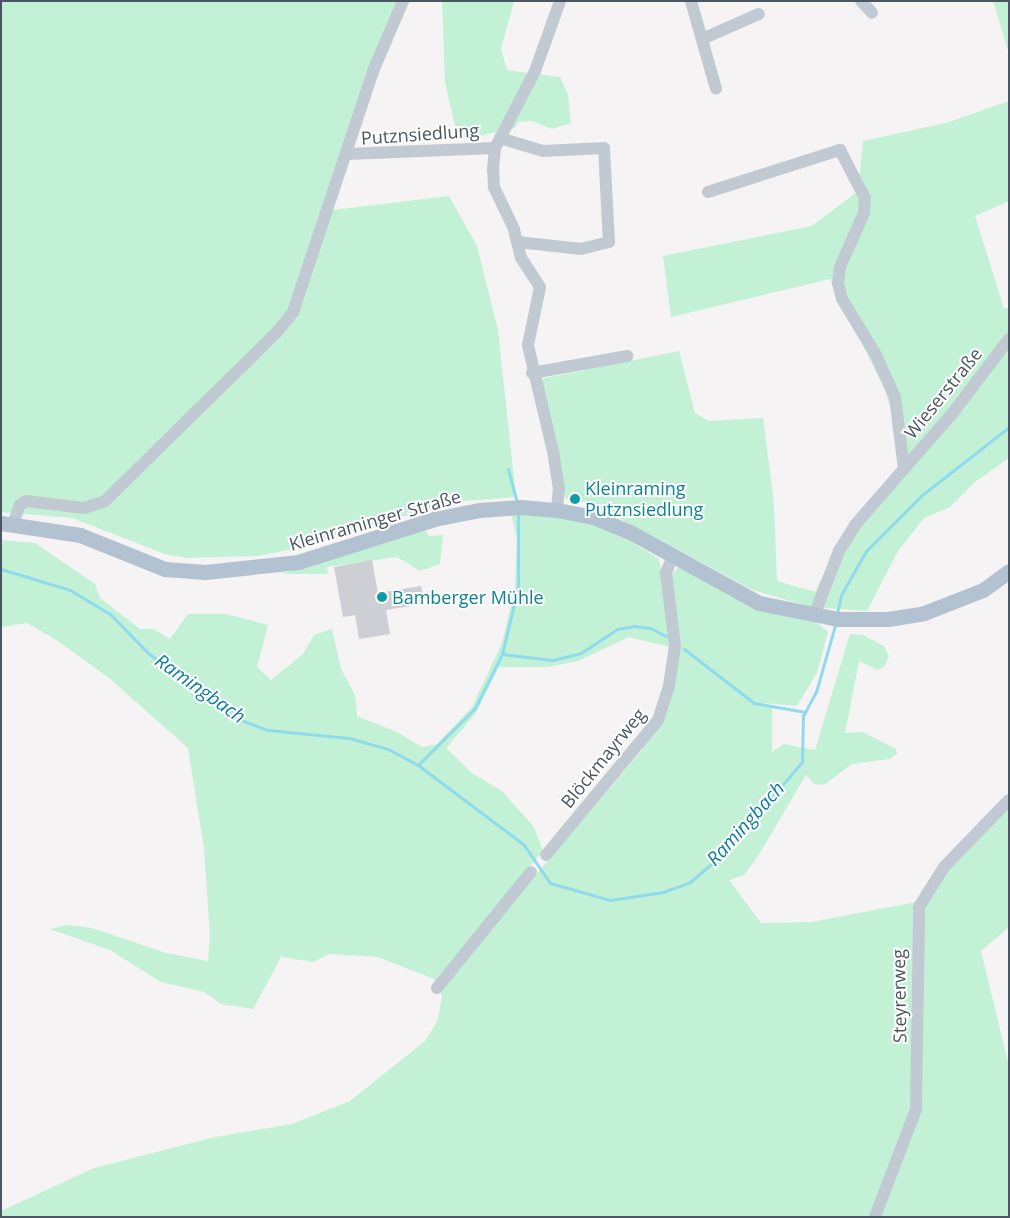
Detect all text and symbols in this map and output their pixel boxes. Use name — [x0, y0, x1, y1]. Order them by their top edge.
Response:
street label: Putznsiedlung — [360, 119, 480, 149]
street label: Wieserstraße — [900, 343, 986, 443]
place label: Kleinraming Putznsiedlung — [585, 478, 703, 520]
street label: Kleinraminger Straße — [287, 485, 463, 555]
marker: Kleinraming Putznsiedlung — [569, 493, 581, 505]
place label: Bamberger Mühle — [392, 586, 544, 608]
marker: Bamberger Mühle — [376, 591, 388, 603]
water label: Ramingbach — [150, 650, 250, 728]
street label: Blöckmayrweg — [556, 704, 650, 812]
water label: Ramingbach — [702, 777, 790, 871]
street label: Steyrerweg — [887, 949, 911, 1043]

